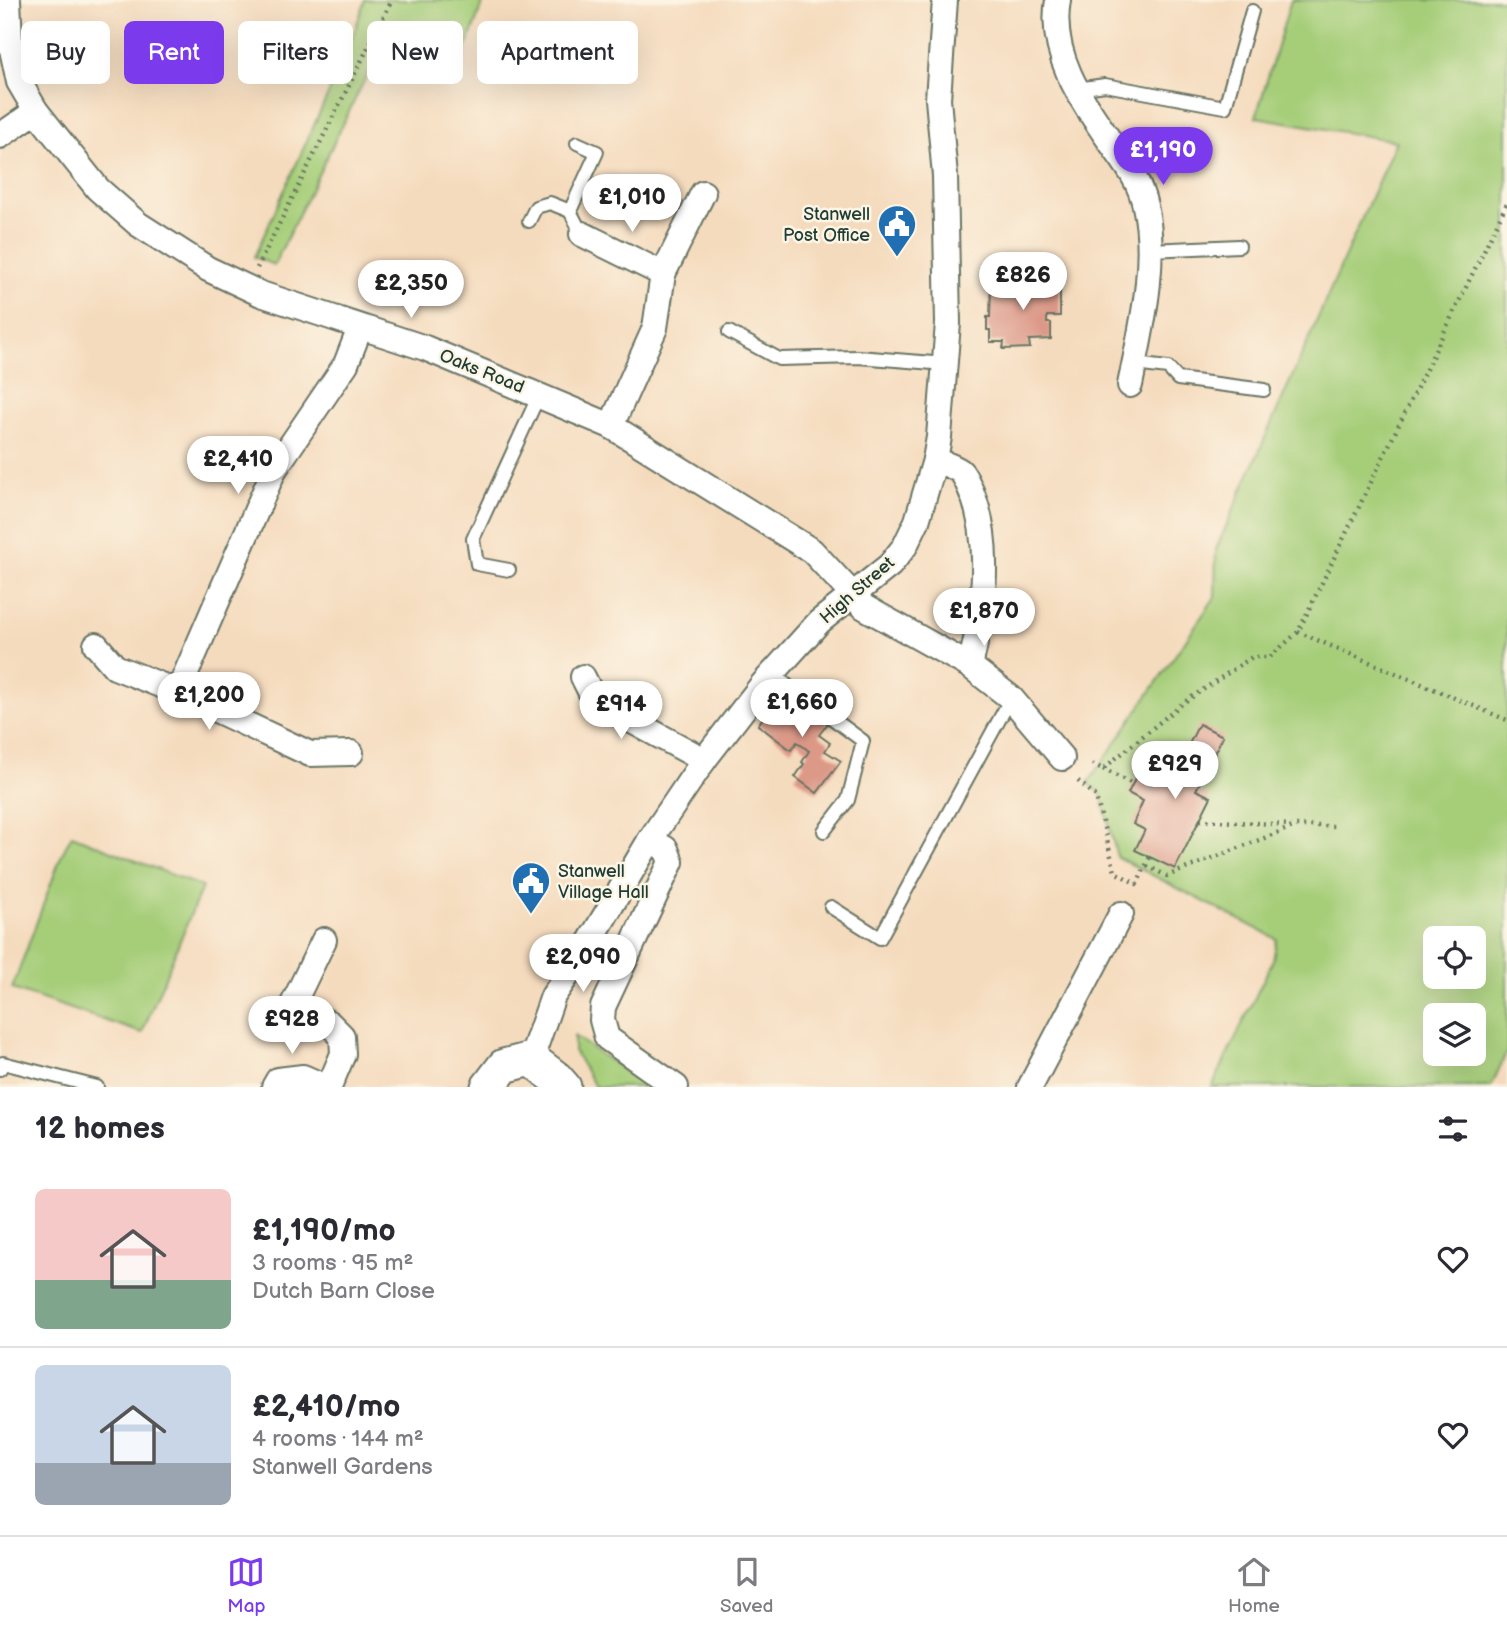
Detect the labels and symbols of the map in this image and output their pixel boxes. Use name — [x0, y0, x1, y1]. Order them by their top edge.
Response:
pin: £1,190 — [1106, 128, 1220, 187]
pin: £1,010 — [575, 174, 689, 234]
public building icon: Stanwell Post Office — [876, 203, 918, 258]
place label: Stanwell Post Office — [783, 204, 870, 246]
pin: £826 — [982, 252, 1064, 312]
pin: £2,350 — [354, 260, 468, 320]
street label: Oaks Road — [436, 345, 527, 398]
pin: £2,410 — [181, 436, 295, 496]
street label: High Street — [816, 552, 899, 628]
pin: £1,870 — [927, 588, 1041, 648]
pin: £1,200 — [152, 672, 266, 732]
pin: £1,660 — [745, 680, 859, 739]
pin: £914 — [580, 682, 662, 741]
pin: £929 — [1134, 742, 1216, 801]
public building icon: Stanwell Village Hall — [510, 860, 552, 915]
place label: Stanwell Village Hall — [558, 861, 649, 903]
pin: £2,090 — [526, 934, 640, 994]
pin: £928 — [251, 996, 333, 1056]

